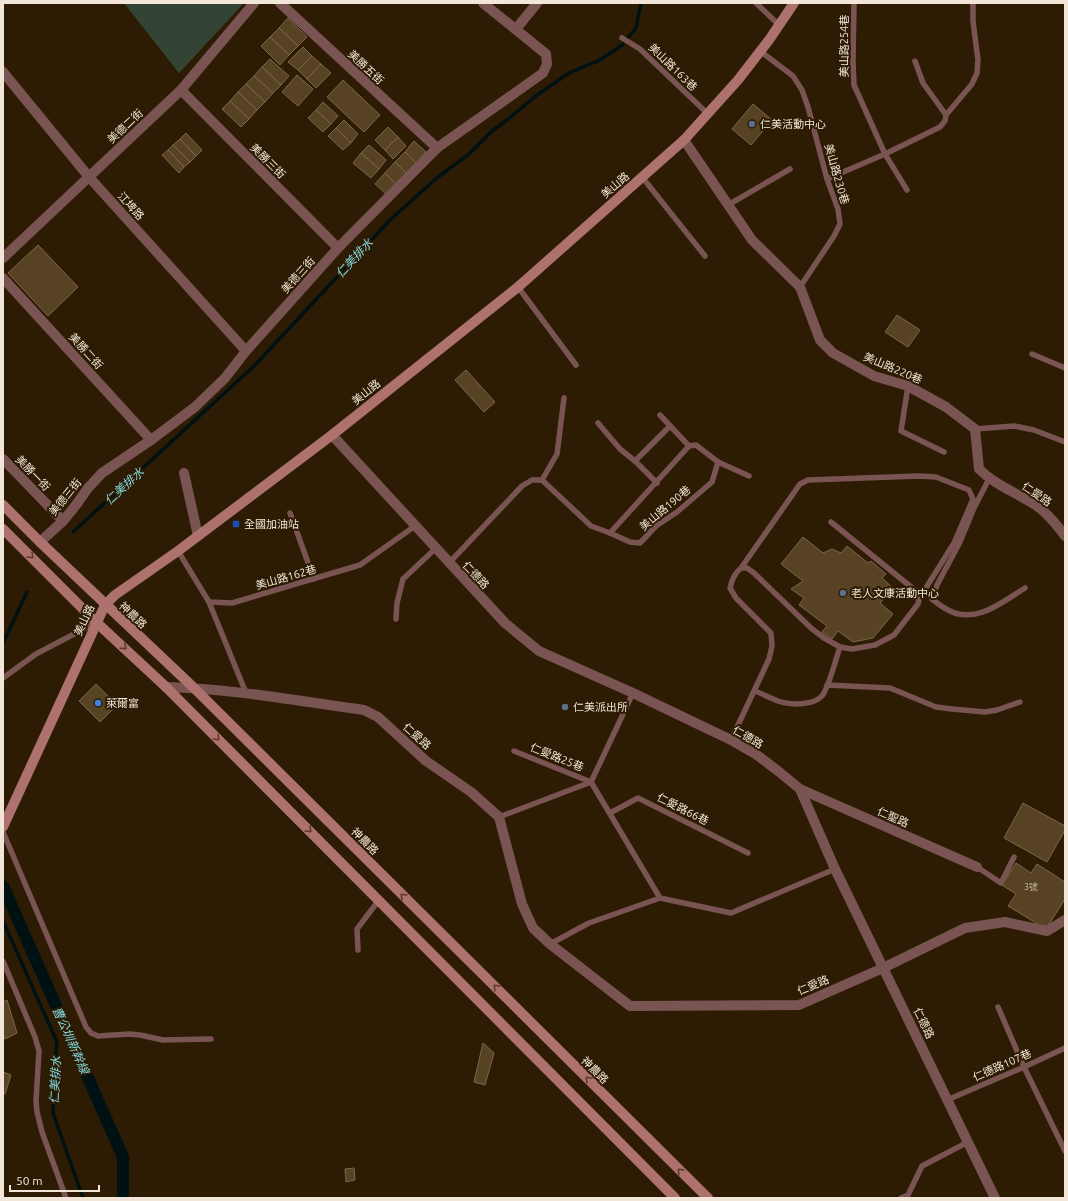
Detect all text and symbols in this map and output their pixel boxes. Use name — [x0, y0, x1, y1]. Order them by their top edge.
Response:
street label: 美山路254巷 — [838, 15, 850, 77]
street label: 美山路163巷 — [646, 41, 700, 93]
street label: 美勝五街 — [346, 48, 386, 86]
street label: 美德二街 — [105, 107, 145, 145]
place label: 仁美活動中心 — [760, 118, 826, 130]
marker: 仁美活動中心 — [747, 119, 757, 129]
street label: 美勝三街 — [248, 141, 288, 181]
street label: 美山路230巷 — [823, 142, 851, 206]
street label: 美山路 — [599, 170, 631, 200]
street label: 江埤路 — [116, 190, 146, 222]
water label: 仁美排水 — [333, 235, 376, 280]
street label: 美德三街 — [279, 255, 317, 295]
street label: 美勝二街 — [67, 331, 105, 371]
street label: 美山路220巷 — [862, 350, 924, 386]
street label: 美山路 — [349, 377, 383, 407]
street label: 美勝一街 — [13, 453, 53, 493]
water label: 仁美排水 — [102, 464, 147, 507]
street label: 美德三街 — [46, 476, 84, 518]
street label: 仁愛路 — [1020, 480, 1054, 508]
street label: 美山路190巷 — [637, 483, 693, 533]
place label: 全國加油站 — [244, 518, 299, 530]
marker: 全國加油站 — [231, 519, 241, 529]
one-way arrow — [26, 551, 34, 559]
street label: 仁德路 — [460, 559, 492, 591]
street label: 美山路162巷 — [254, 563, 318, 591]
place label: 老人文康活動中心 — [851, 587, 939, 599]
marker: 老人文康活動中心 — [838, 588, 848, 598]
street label: 神農路 — [117, 599, 149, 631]
street label: 美山路 — [72, 603, 96, 637]
one-way arrow — [119, 643, 126, 650]
place label: 萊爾富 — [106, 697, 139, 709]
marker: 萊爾富 — [93, 698, 103, 708]
place label: 仁美派出所 — [573, 701, 628, 713]
marker: 仁美派出所 — [560, 702, 570, 712]
street label: 仁愛路 — [401, 721, 433, 751]
street label: 仁德路 — [731, 724, 765, 750]
one-way arrow — [212, 733, 220, 741]
street label: 仁愛路25巷 — [529, 741, 585, 773]
street label: 仁愛路66巷 — [655, 791, 711, 827]
street label: 仁聖路 — [875, 805, 911, 829]
one-way arrow — [304, 825, 312, 833]
street label: 神農路 — [349, 825, 381, 857]
house number: 3號 — [1024, 882, 1038, 892]
one-way arrow — [400, 893, 408, 901]
street label: 仁愛路 — [795, 973, 831, 997]
one-way arrow — [493, 985, 501, 992]
water label: 曹公圳新幹線 — [50, 1004, 92, 1077]
street label: 仁德路 — [911, 1006, 937, 1040]
street label: 仁德路107巷 — [971, 1047, 1033, 1083]
street label: 神農路 — [579, 1054, 611, 1086]
water label: 仁美排水 — [47, 1055, 63, 1104]
one-way arrow — [585, 1076, 593, 1084]
scale bar — [10, 1167, 99, 1193]
one-way arrow — [677, 1168, 685, 1175]
text: 50 m — [16, 1174, 43, 1187]

